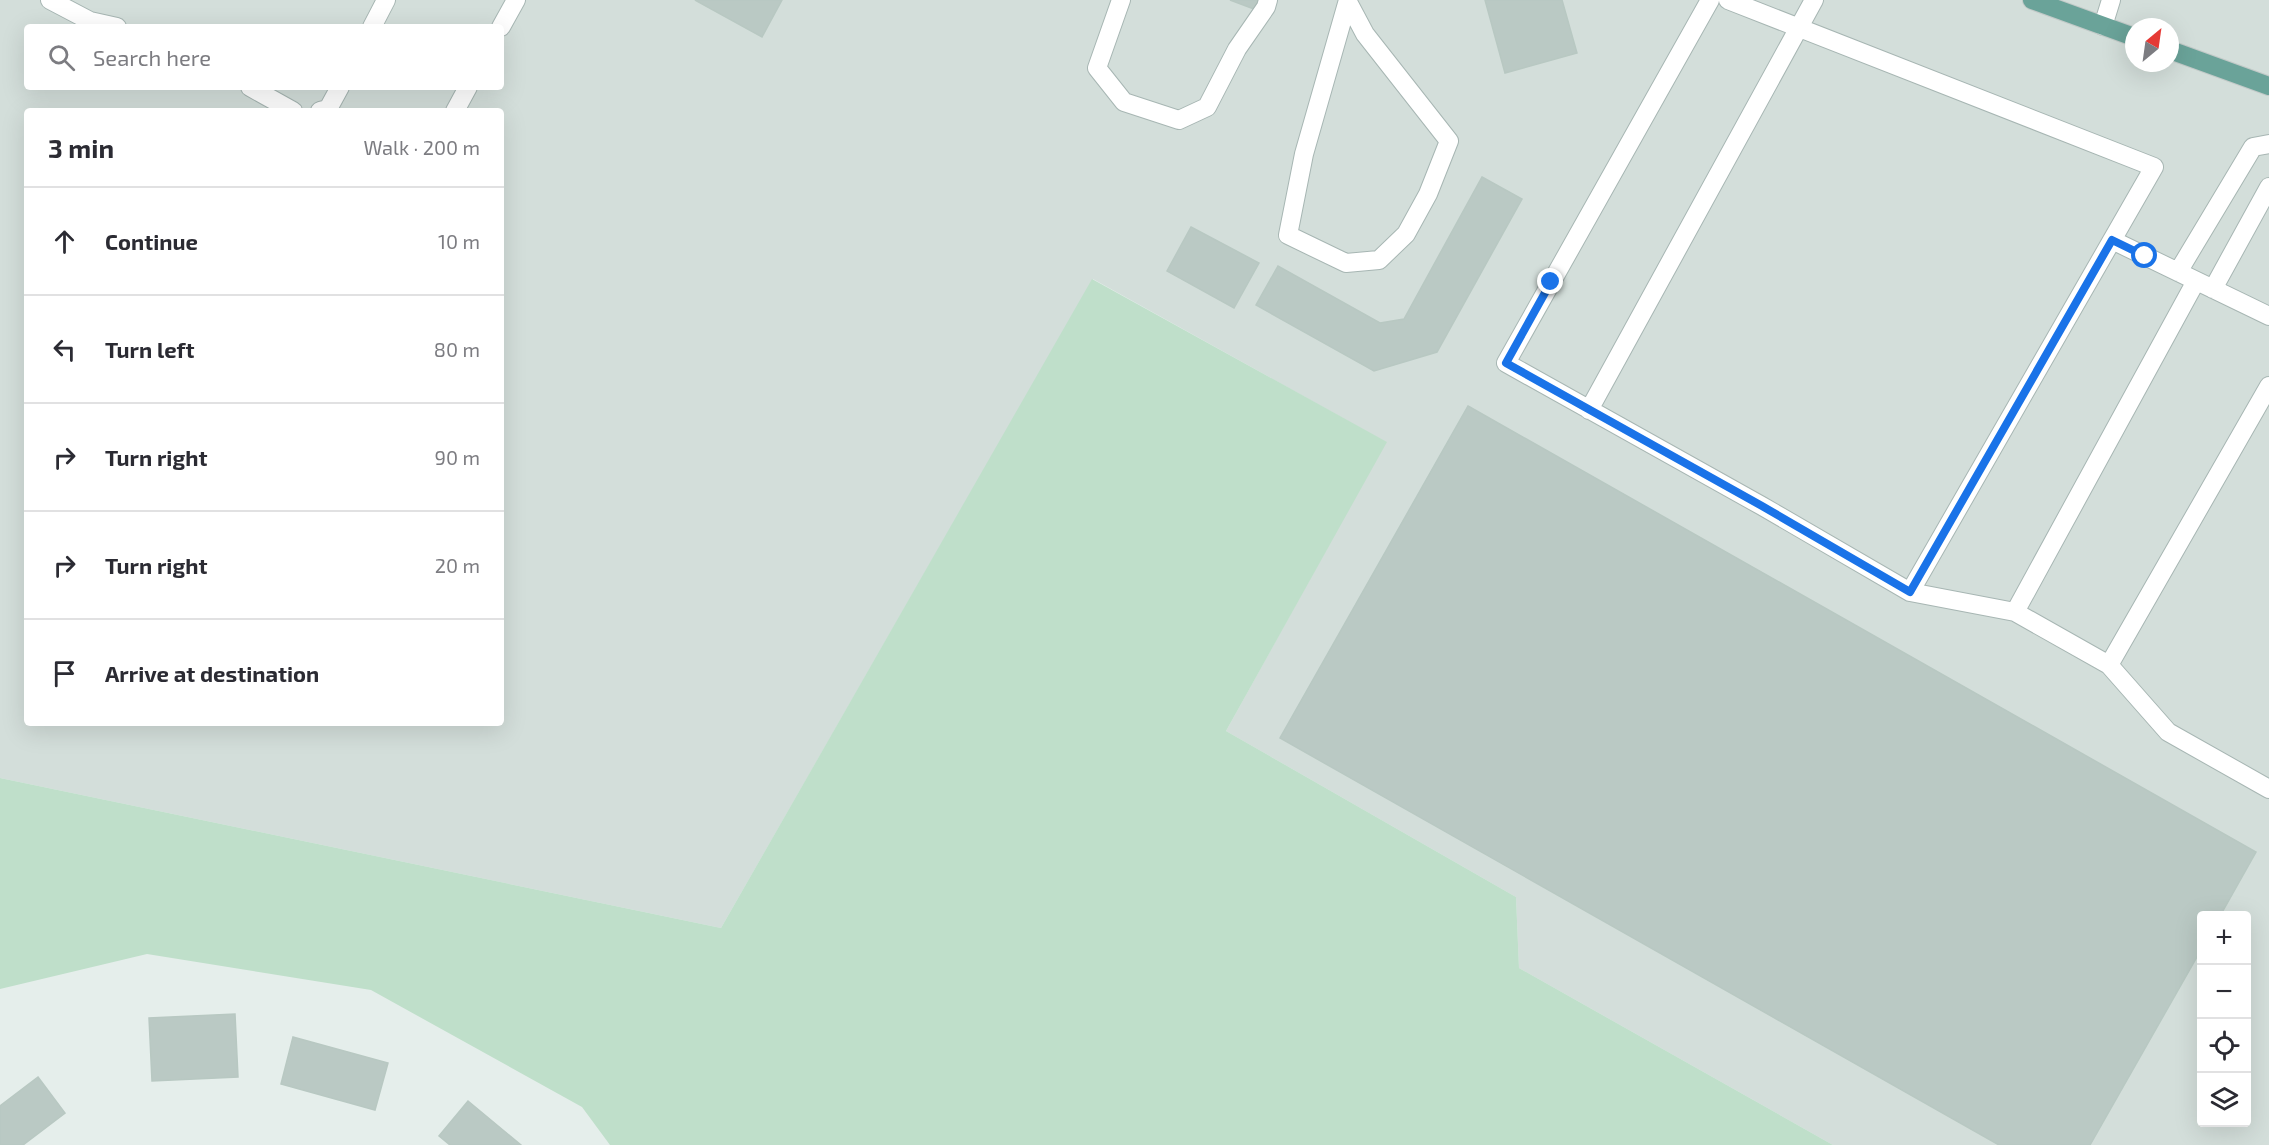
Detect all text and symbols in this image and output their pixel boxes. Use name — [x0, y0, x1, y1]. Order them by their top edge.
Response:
north arrow — [2125, 18, 2179, 72]
search box — [24, 24, 504, 90]
icon: search — [45, 41, 78, 74]
text: Search here — [93, 44, 211, 70]
text: 3 min — [48, 132, 114, 163]
text: Walk · 200 m — [363, 135, 480, 159]
icon: ahead — [48, 225, 81, 258]
text: Continue — [105, 228, 198, 254]
text: 10 m — [438, 229, 480, 253]
route start — [2131, 242, 2157, 268]
route end — [1537, 268, 1563, 294]
icon: left — [48, 333, 81, 366]
text: Turn left — [105, 336, 194, 362]
text: 80 m — [434, 337, 480, 361]
icon: right — [48, 441, 81, 474]
text: Turn right — [105, 444, 207, 470]
text: 90 m — [435, 445, 480, 469]
icon: right — [48, 549, 81, 582]
text: Turn right — [105, 552, 207, 578]
text: 20 m — [435, 553, 480, 577]
icon: arrive — [48, 657, 81, 690]
text: Arrive at destination — [105, 660, 319, 686]
map controls — [2197, 911, 2251, 1127]
button: + — [2197, 911, 2251, 965]
button: − — [2197, 965, 2251, 1019]
button: locate — [2197, 1019, 2251, 1073]
button: layers — [2197, 1073, 2251, 1127]

